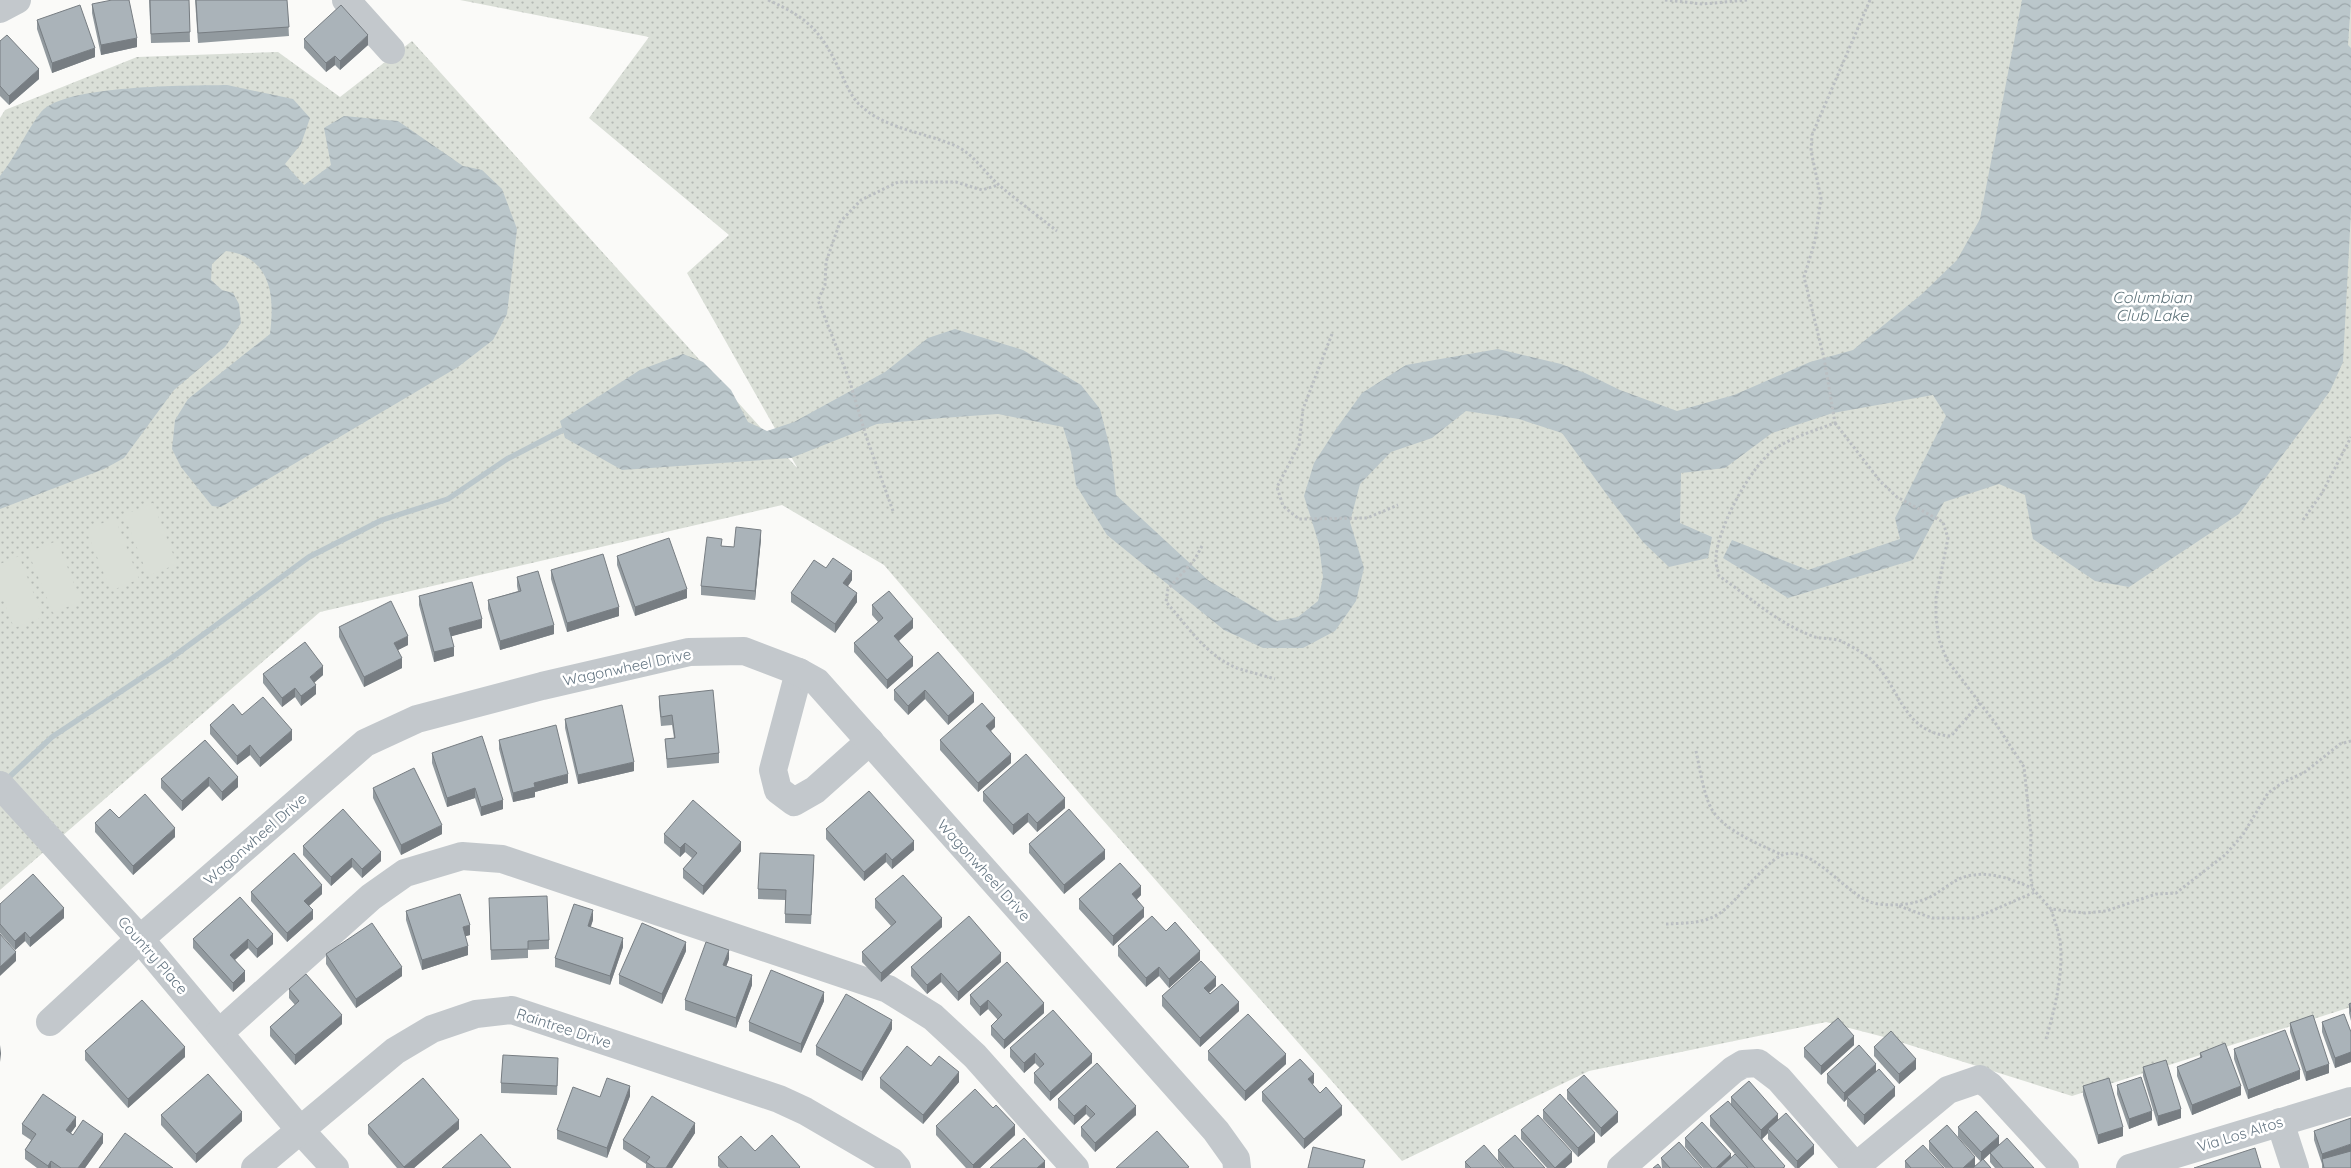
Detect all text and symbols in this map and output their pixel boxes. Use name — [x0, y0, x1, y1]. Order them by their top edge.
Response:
water label: Columbian Club Lake — [2112, 287, 2192, 325]
street label: Wagonwheel Drive — [561, 644, 693, 690]
street label: Wagonwheel Drive — [199, 789, 311, 889]
street label: Wagonwheel Drive — [933, 815, 1035, 925]
street label: Country Place — [114, 912, 192, 998]
street label: Raintree Drive — [514, 1004, 614, 1052]
street label: Via Los Altos — [2195, 1112, 2285, 1156]

